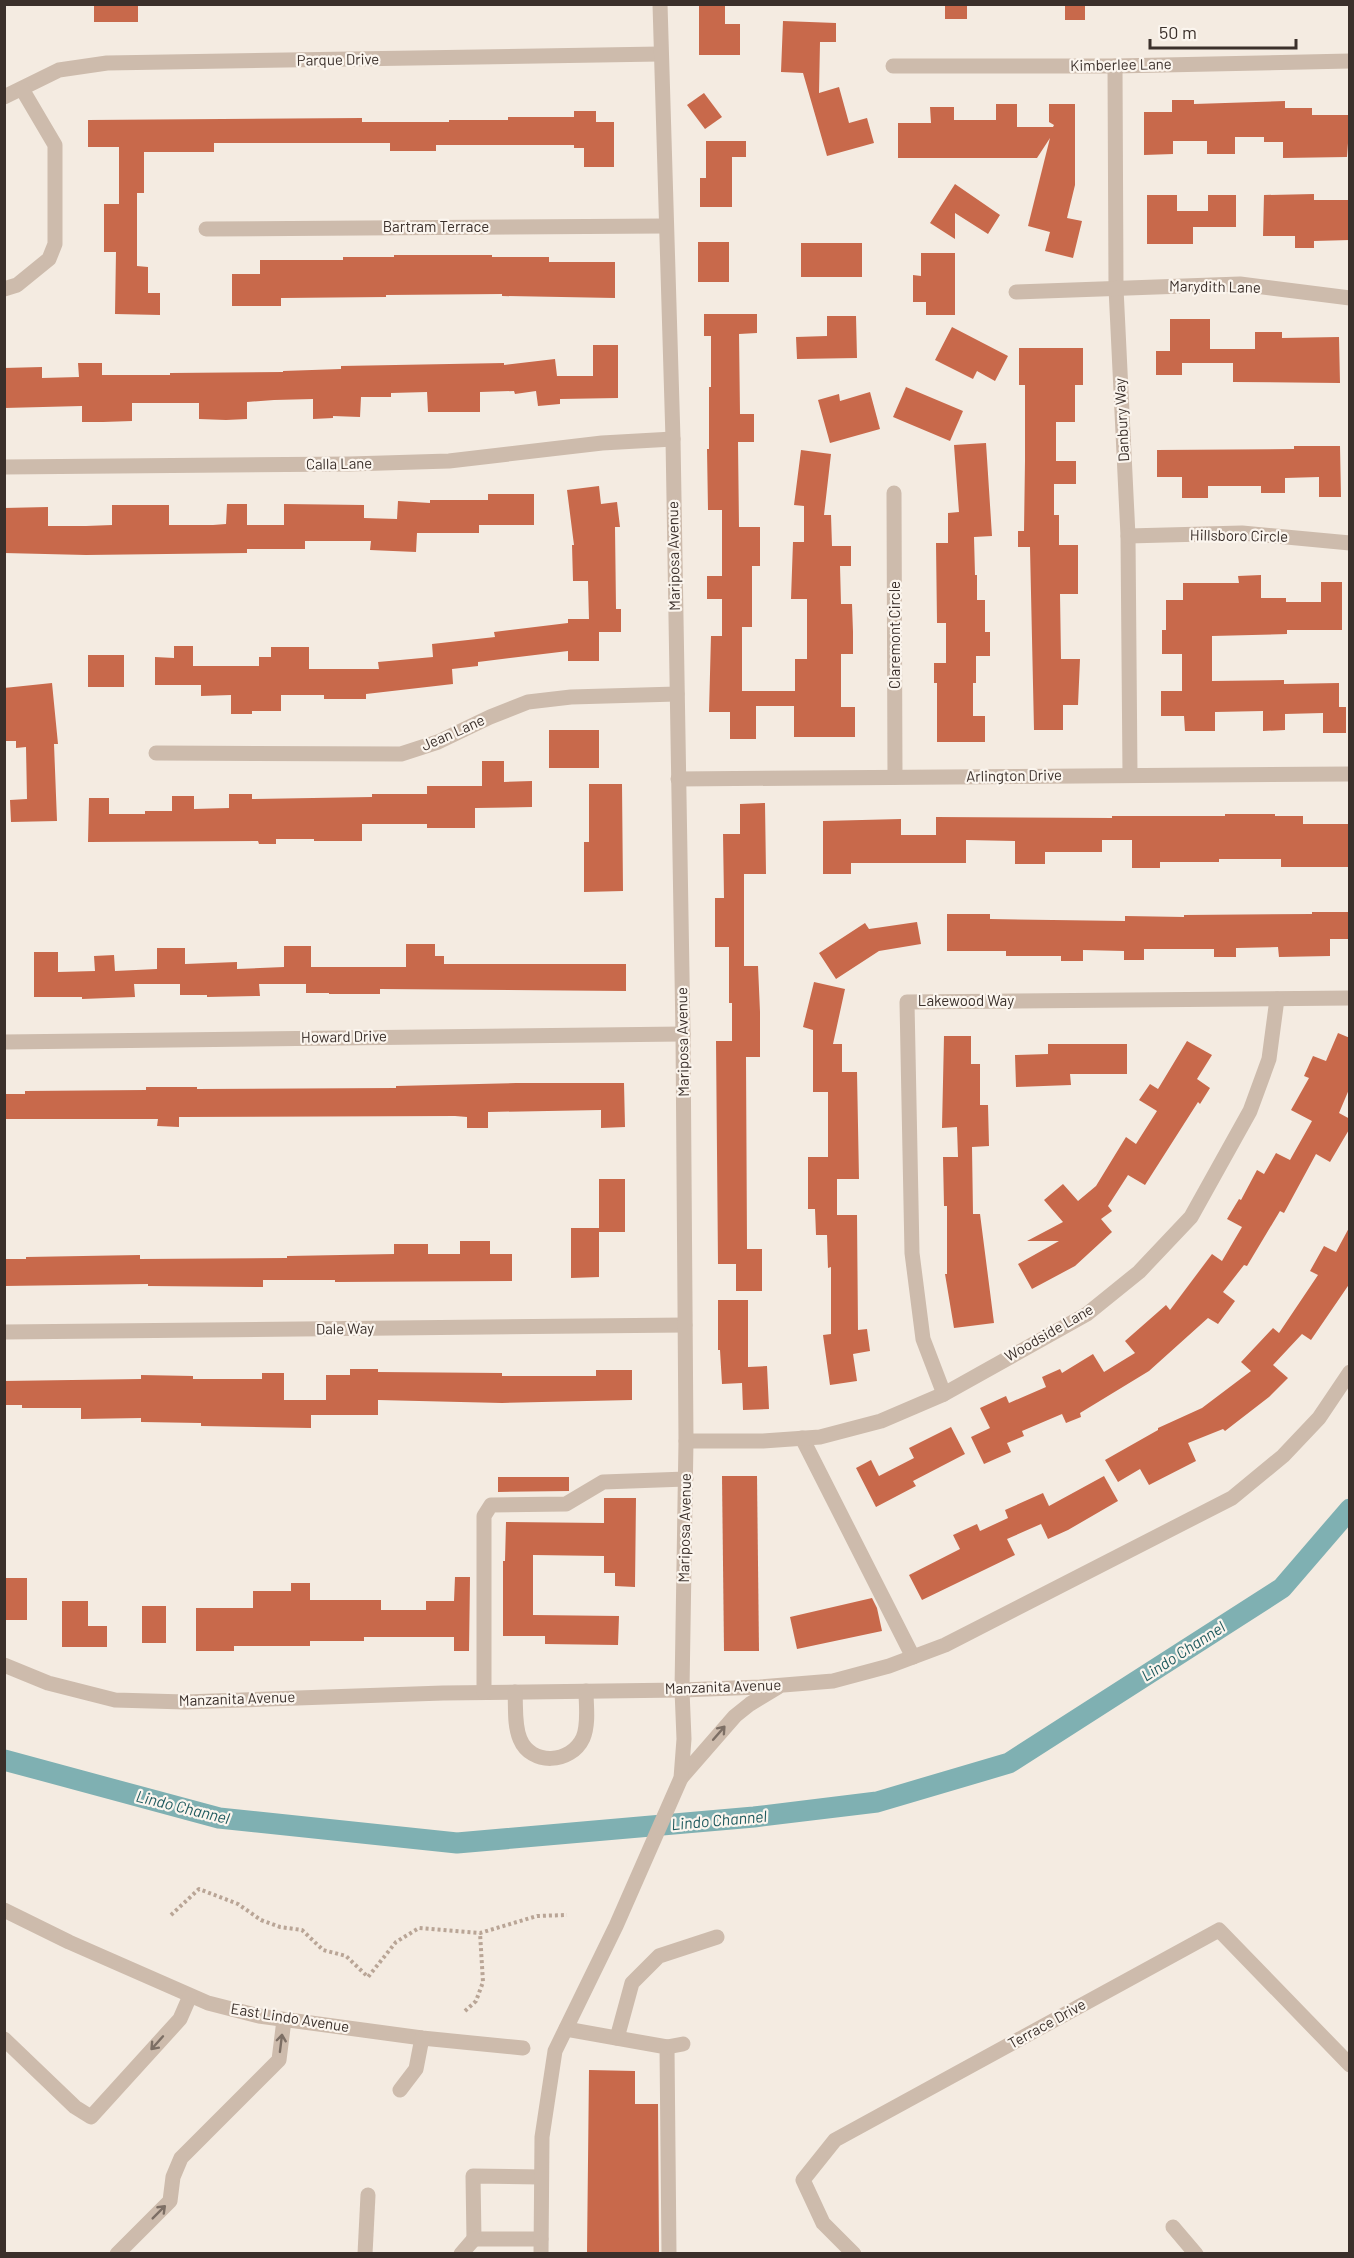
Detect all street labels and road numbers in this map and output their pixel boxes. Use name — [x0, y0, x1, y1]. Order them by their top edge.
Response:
street label: Parque Drive — [297, 49, 379, 69]
street label: Kimberlee Lane — [1070, 54, 1172, 74]
street label: Bartram Terrace — [383, 217, 489, 235]
street label: Marydith Lane — [1169, 276, 1261, 296]
street label: Danbury Way — [1110, 378, 1132, 462]
street label: Calla Lane — [306, 453, 372, 473]
street label: Mariposa Avenue — [663, 501, 683, 611]
street label: Hillsboro Circle — [1190, 525, 1288, 545]
street label: Claremont Circle — [885, 581, 903, 689]
street label: Jean Lane — [418, 710, 487, 754]
street label: Arlington Drive — [966, 765, 1062, 785]
street label: Mariposa Avenue — [672, 987, 692, 1097]
street label: Lakewood Way — [918, 991, 1014, 1009]
street label: Howard Drive — [301, 1026, 387, 1046]
street label: Woodside Lane — [1001, 1299, 1096, 1365]
street label: Dale Way — [316, 1318, 374, 1338]
street label: Mariposa Avenue — [674, 1473, 694, 1583]
street label: Manzanita Avenue — [664, 1675, 782, 1697]
street label: Manzanita Avenue — [178, 1687, 296, 1709]
street label: Terrace Drive — [1004, 1994, 1089, 2052]
street label: East Lindo Avenue — [230, 1999, 351, 2035]

